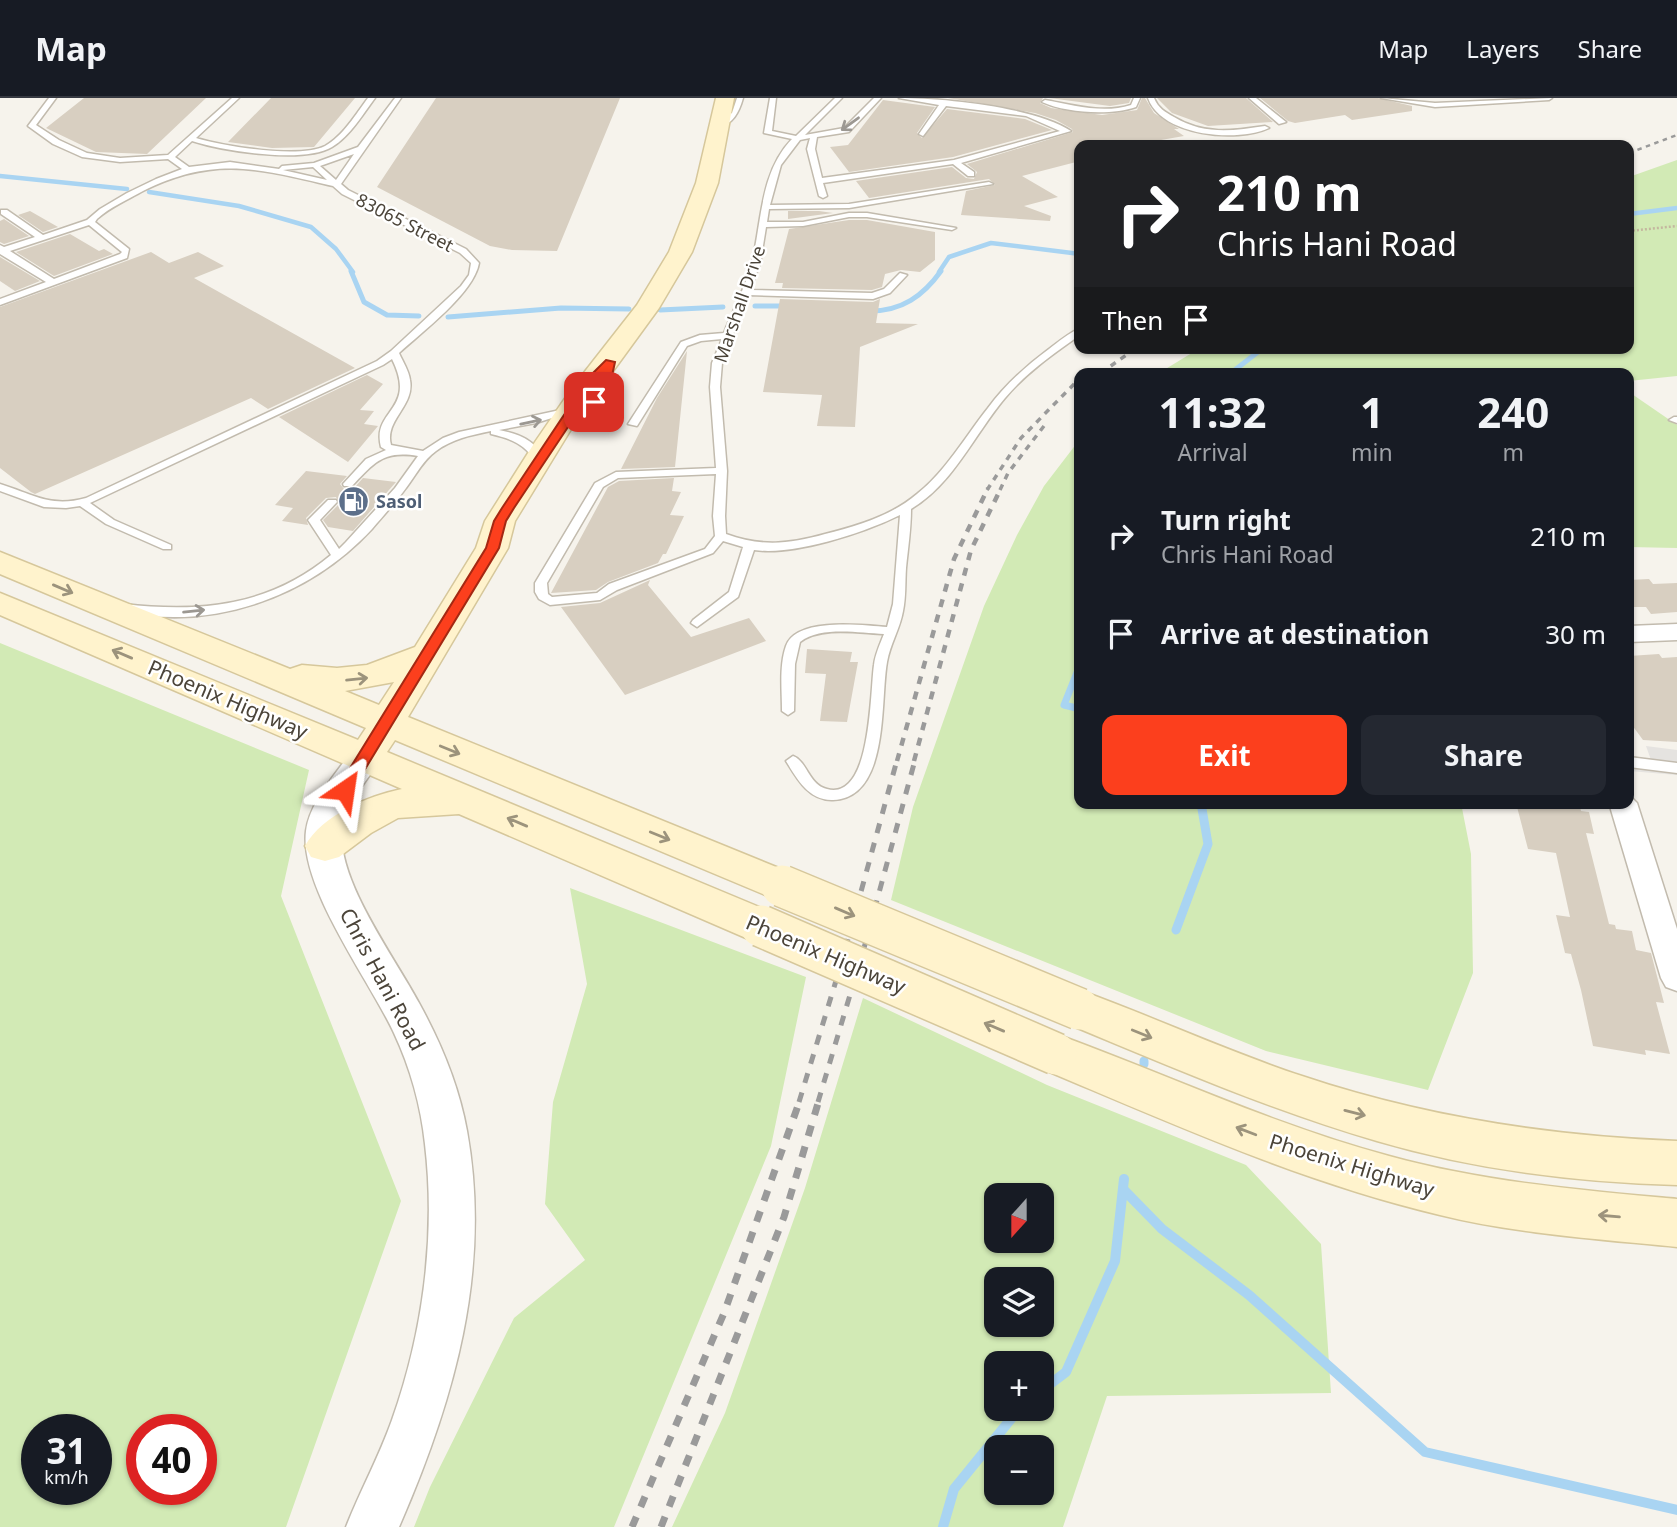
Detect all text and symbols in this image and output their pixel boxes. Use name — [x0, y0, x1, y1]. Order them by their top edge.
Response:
text: Map — [35, 26, 107, 71]
text: Map — [1378, 32, 1428, 65]
text: Layers — [1466, 32, 1540, 65]
text: Share — [1578, 32, 1642, 65]
one-way arrow — [841, 116, 860, 131]
text: 210 m — [1217, 159, 1362, 225]
icon: right — [1102, 168, 1193, 259]
street label: 83065 Street — [352, 187, 458, 257]
text: Chris Hani Road — [1217, 222, 1457, 265]
street label: Marshall Drive — [708, 242, 770, 366]
icon: arrive — [1177, 301, 1215, 339]
text: Then — [1102, 302, 1163, 338]
pin — [564, 372, 624, 432]
icon: arrive — [575, 383, 613, 421]
text: 11:32 — [1159, 383, 1266, 440]
text: 1 — [1360, 383, 1384, 440]
text: 240 — [1477, 383, 1549, 440]
one-way arrow — [519, 415, 542, 429]
text: Arrival — [1177, 436, 1248, 468]
text: min — [1351, 436, 1393, 468]
text: m — [1503, 436, 1524, 468]
fuel station icon: Sasol — [336, 484, 370, 518]
place label: Sasol — [376, 489, 422, 513]
text: Turn right — [1161, 502, 1291, 538]
icon: right — [1102, 517, 1140, 555]
text: 210 m — [1530, 518, 1606, 554]
text: Chris Hani Road — [1161, 538, 1334, 570]
one-way arrow — [51, 583, 73, 596]
one-way arrow — [182, 604, 205, 617]
icon: arrive — [1102, 615, 1140, 653]
text: Arrive at destination — [1161, 616, 1430, 652]
text: 30 m — [1545, 616, 1606, 652]
one-way arrow — [112, 647, 133, 660]
street label: Phoenix Highway — [144, 653, 312, 745]
one-way arrow — [345, 673, 368, 686]
button: Exit — [1102, 715, 1347, 795]
button: Share — [1361, 715, 1606, 795]
one-way arrow — [439, 744, 460, 757]
position arrow — [308, 753, 382, 827]
one-way arrow — [507, 815, 529, 828]
one-way arrow — [649, 830, 671, 843]
street label: Chris Hani Road — [334, 903, 432, 1055]
one-way arrow — [834, 906, 856, 919]
street label: Phoenix Highway — [742, 908, 910, 1000]
one-way arrow — [983, 1020, 1005, 1033]
one-way arrow — [1130, 1029, 1152, 1042]
one-way arrow — [1343, 1107, 1366, 1120]
one-way arrow — [1236, 1124, 1257, 1136]
street label: Phoenix Highway — [1266, 1127, 1438, 1203]
north arrow — [984, 1183, 1054, 1253]
map controls — [984, 1183, 1054, 1505]
one-way arrow — [1598, 1210, 1621, 1223]
button: layers — [984, 1267, 1054, 1337]
button: + — [984, 1351, 1054, 1421]
speed limit sign: 40 — [126, 1414, 217, 1505]
text: 31 — [46, 1427, 87, 1474]
button: − — [984, 1435, 1054, 1505]
text: km/h — [44, 1465, 89, 1489]

